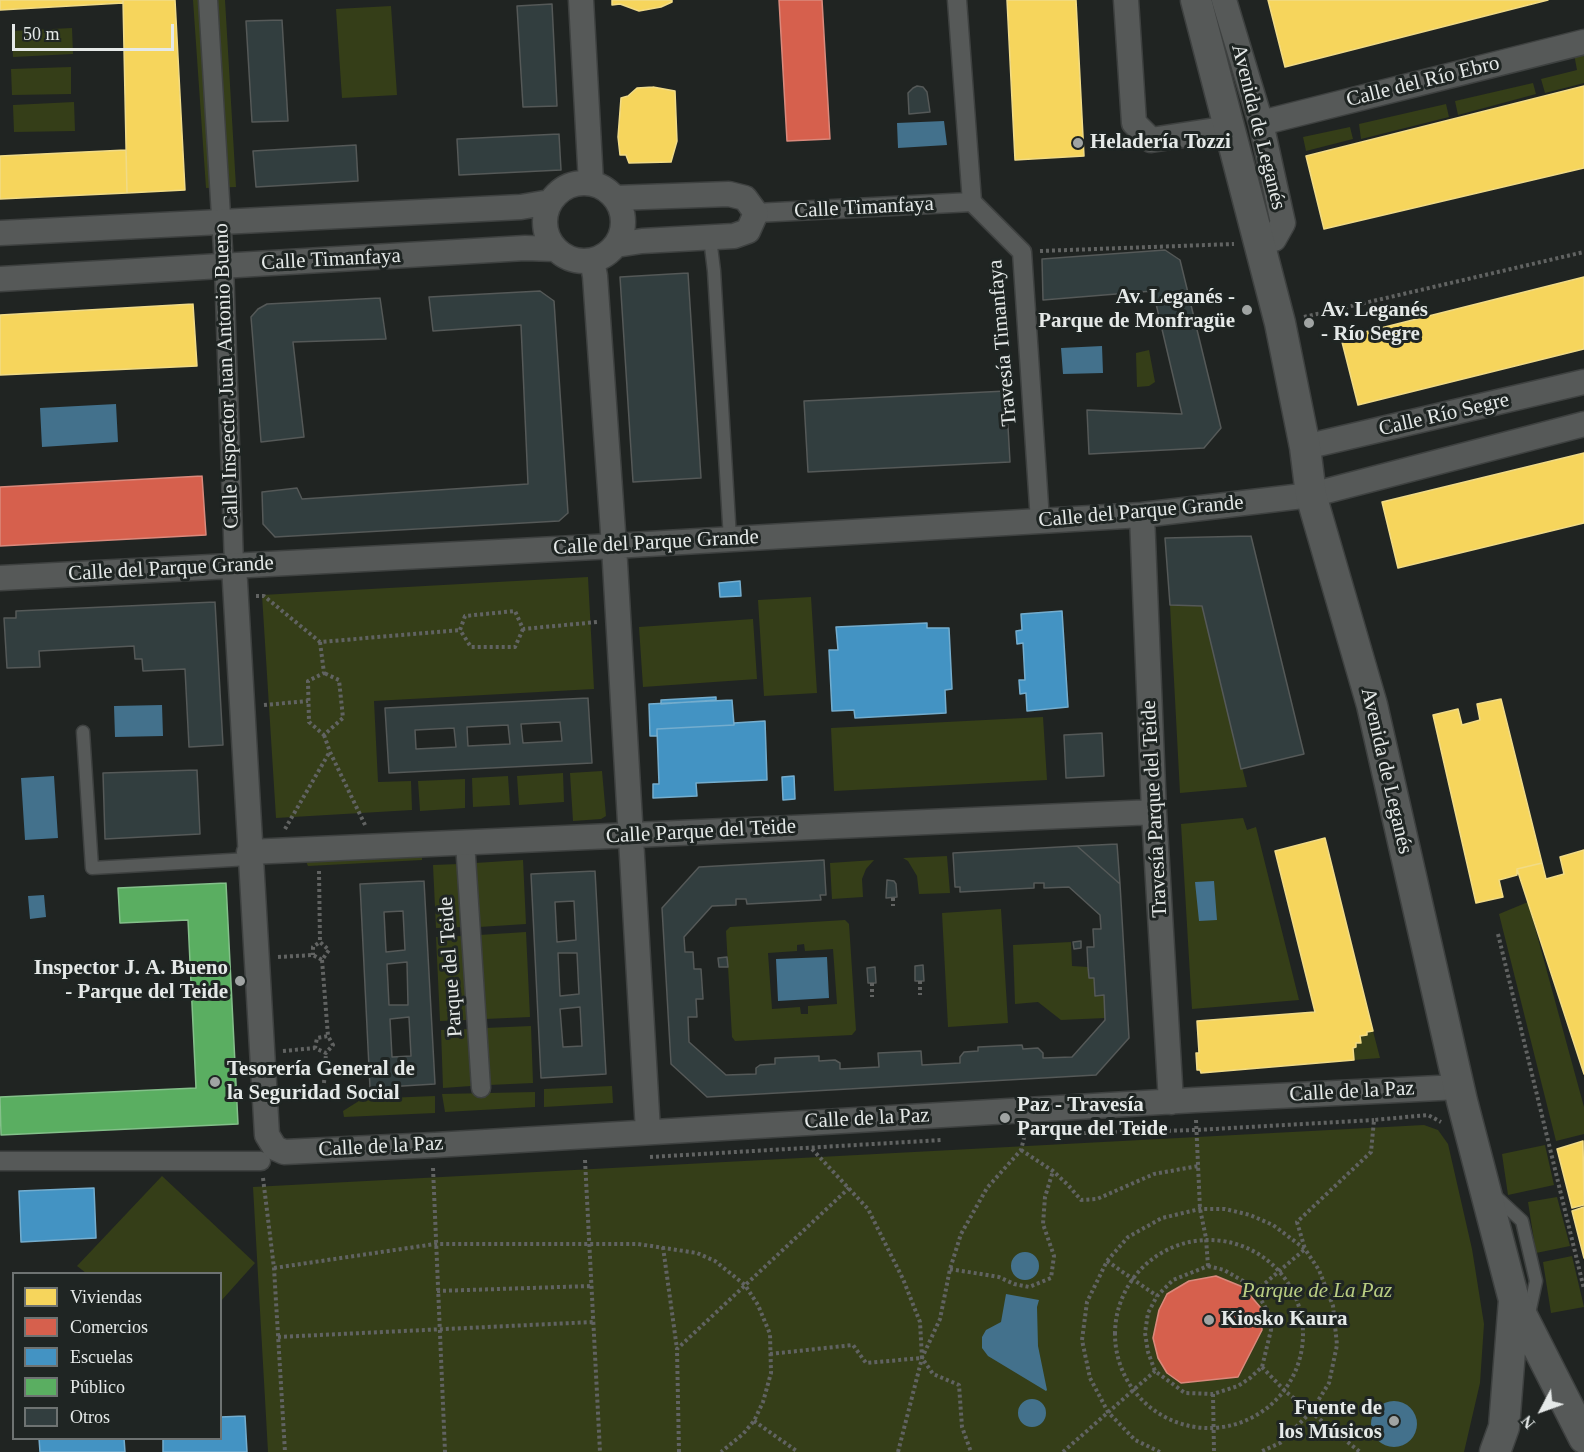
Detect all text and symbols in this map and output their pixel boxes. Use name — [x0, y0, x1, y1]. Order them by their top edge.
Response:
scale bar — [15, 12, 177, 50]
text: 50 m — [23, 24, 60, 44]
street label: Avenida de Leganés — [1225, 42, 1291, 212]
street label: Calle del Río Ebro — [1344, 51, 1502, 113]
place label: Heladería Tozzi — [1090, 130, 1231, 156]
marker: Heladería Tozzi — [1071, 136, 1085, 150]
street label: Calle Timanfaya — [794, 192, 934, 224]
street label: Calle Inspector Juan Antonio Bueno — [209, 223, 245, 529]
street label: Calle Timanfaya — [261, 244, 401, 276]
street label: Travesía Timanfaya — [983, 259, 1023, 427]
place label: Av. Leganés - Parque de Monfragüe — [1038, 285, 1235, 335]
place label: Av. Leganés - Río Segre — [1321, 298, 1428, 348]
marker: Av. Leganés - Parque de Monfragüe — [1240, 303, 1254, 317]
marker: Av. Leganés - Río Segre — [1302, 316, 1316, 330]
street label: Calle Río Segre — [1376, 388, 1512, 442]
street label: Calle del Parque Grande — [1037, 490, 1245, 534]
street label: Calle del Parque Grande — [553, 525, 759, 561]
street label: Calle del Parque Grande — [68, 551, 274, 587]
street label: Avenida de Leganés — [1355, 685, 1417, 857]
street label: Travesía Parque del Teide — [1137, 700, 1173, 918]
street label: Calle Parque del Teide — [605, 814, 797, 850]
street label: Parque del Teide — [434, 896, 468, 1038]
place label: Inspector J. A. Bueno - Parque del Teide — [34, 956, 228, 1006]
marker: Inspector J. A. Bueno - Parque del Teide — [233, 974, 247, 988]
place label: Tesorería General de la Seguridad Social — [227, 1057, 415, 1107]
marker: Tesorería General de la Seguridad Social — [208, 1075, 222, 1089]
street label: Calle de la Paz — [1289, 1076, 1415, 1108]
place label: Paz - Travesía Parque del Teide — [1017, 1093, 1168, 1143]
street label: Calle de la Paz — [804, 1103, 930, 1135]
marker: Paz - Travesía Parque del Teide — [998, 1111, 1012, 1125]
street label: Calle de la Paz — [318, 1131, 444, 1163]
legend — [12, 1272, 222, 1440]
park label: Parque de La Paz — [1242, 1278, 1392, 1304]
text: Viviendas — [70, 1287, 142, 1307]
place label: Kiosko Kaura — [1221, 1307, 1348, 1333]
marker: Kiosko Kaura — [1202, 1313, 1216, 1327]
text: Comercios — [70, 1317, 148, 1337]
text: Escuelas — [70, 1347, 133, 1367]
text: Público — [70, 1377, 125, 1397]
north arrow — [1512, 1380, 1572, 1440]
place label: Fuente de los Músicos — [1279, 1396, 1382, 1446]
text: Otros — [70, 1407, 110, 1427]
text: N — [1518, 1412, 1538, 1432]
marker: Fuente de los Músicos — [1387, 1414, 1401, 1428]

